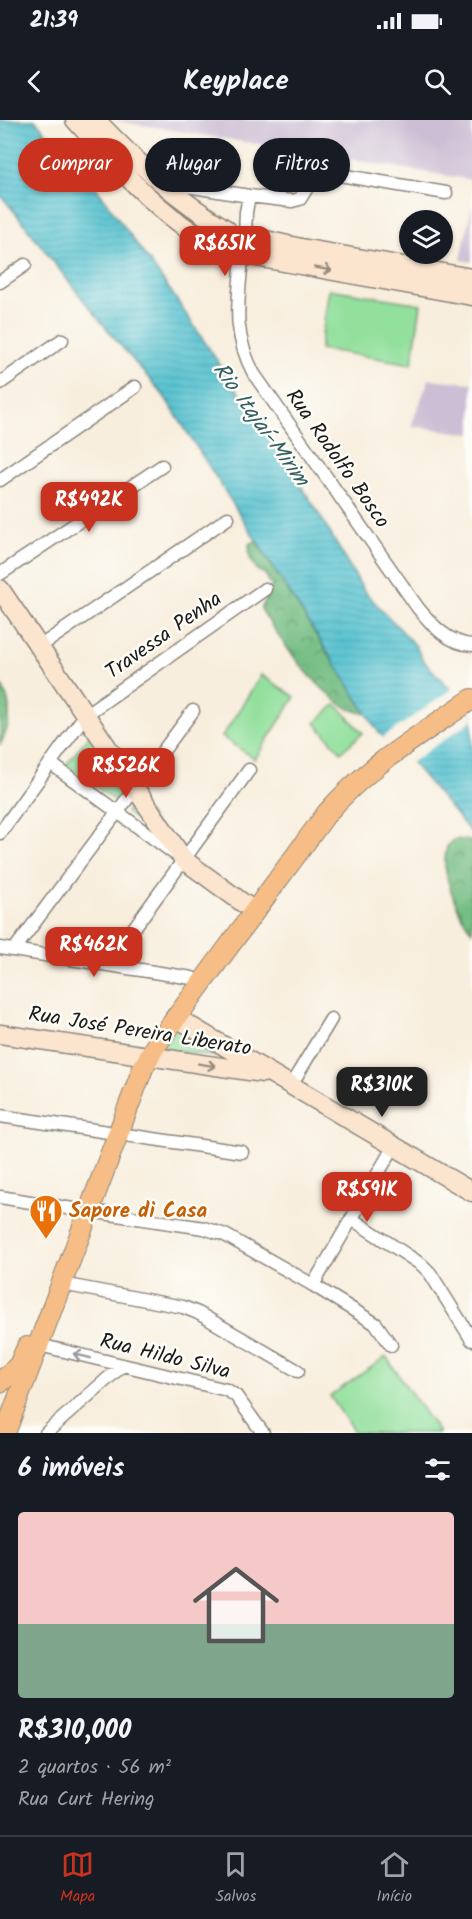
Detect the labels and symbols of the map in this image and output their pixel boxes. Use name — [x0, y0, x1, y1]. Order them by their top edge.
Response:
pin: R$651K — [176, 226, 274, 277]
one-way arrow — [313, 264, 332, 275]
water label: Rio Itajaí-Mirim — [203, 355, 318, 496]
street label: Rua Rodolfo Bosco — [276, 382, 398, 536]
pin: R$492K — [40, 482, 138, 533]
street label: Travessa Penha — [99, 584, 229, 688]
pin: R$526K — [77, 748, 175, 799]
pin: R$462K — [45, 927, 143, 978]
street label: Rua José Pereira Liberato — [26, 998, 254, 1066]
one-way arrow — [196, 1060, 216, 1071]
pin: R$310K — [333, 1067, 431, 1118]
pin: R$591K — [318, 1172, 416, 1223]
restaurant icon: Sapore di Casa — [28, 1193, 64, 1240]
place label: Sapore di Casa — [69, 1195, 207, 1228]
street label: Rua Hildo Silva — [96, 1325, 234, 1389]
one-way arrow — [73, 1349, 92, 1361]

